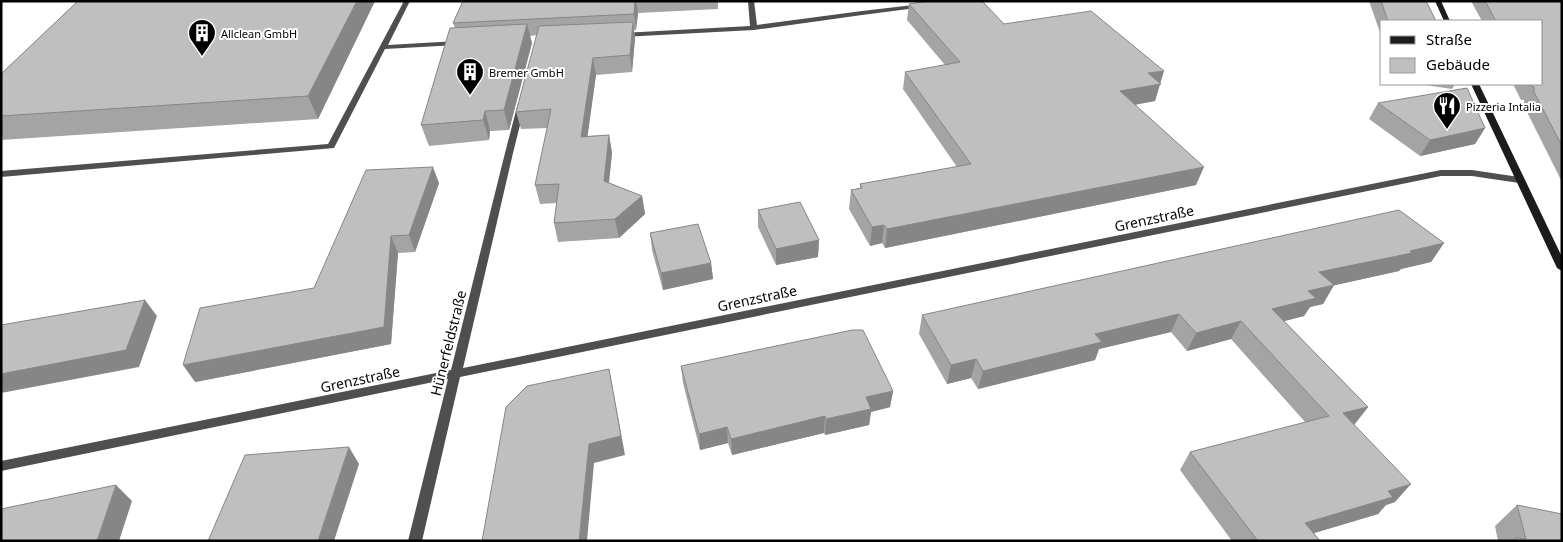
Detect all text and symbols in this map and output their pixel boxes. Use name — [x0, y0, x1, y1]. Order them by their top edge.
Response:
building icon: Allclean GmbH — [187, 18, 217, 57]
legend — [1380, 20, 1543, 85]
place label: Allclean GmbH — [221, 26, 297, 41]
text: Straße — [1426, 29, 1472, 49]
text: Gebäude — [1426, 54, 1490, 74]
building icon: Bremer GmbH — [455, 57, 485, 96]
place label: Bremer GmbH — [489, 65, 564, 80]
restaurant icon: Pizzeria Intalia — [1432, 91, 1462, 130]
place label: Pizzeria Intalia — [1466, 99, 1541, 114]
street label: Grenzstraße — [1113, 200, 1196, 236]
street label: Grenzstraße — [716, 280, 799, 316]
street label: Hünerfeldstraße — [426, 288, 470, 398]
street label: Grenzstraße — [319, 361, 402, 397]

